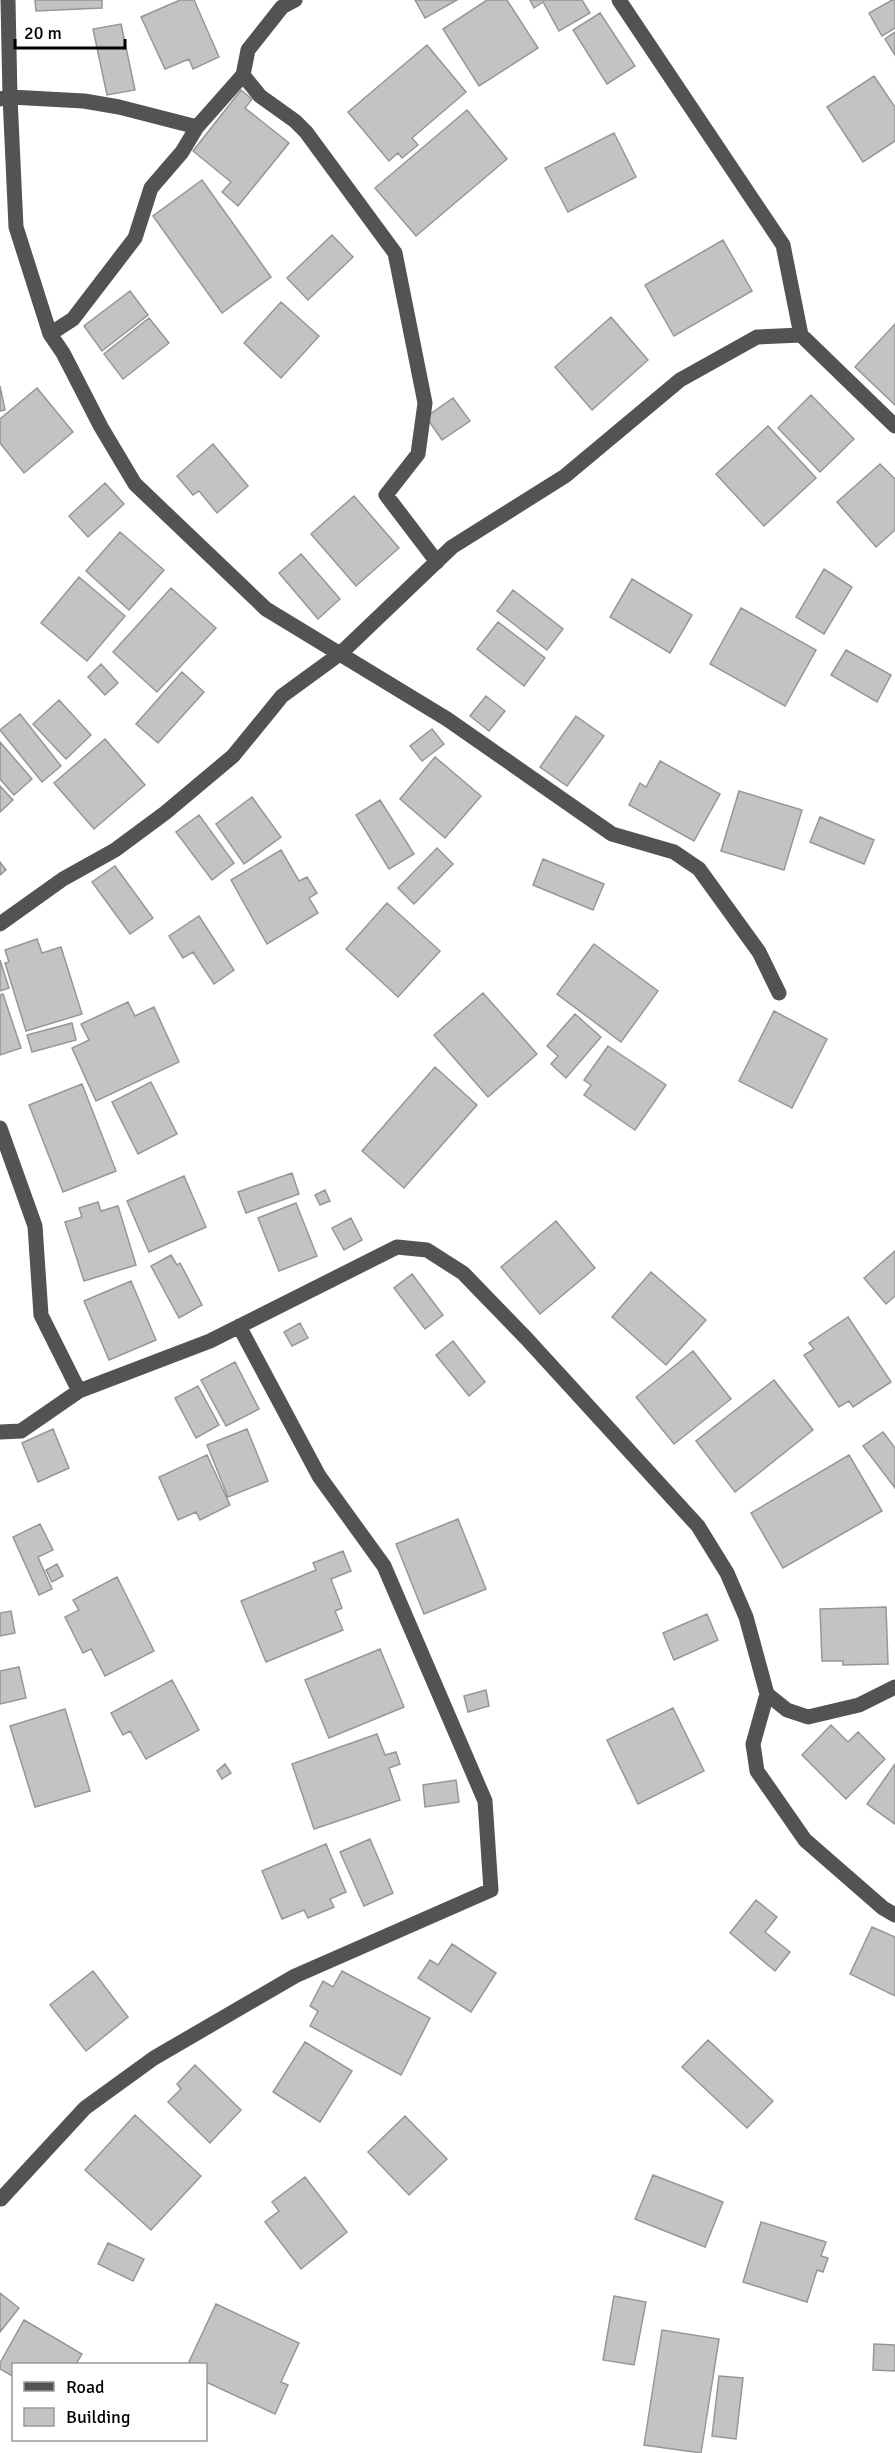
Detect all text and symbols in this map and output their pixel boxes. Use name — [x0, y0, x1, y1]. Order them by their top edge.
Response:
scale bar — [15, 12, 124, 50]
text: 20 m — [24, 22, 62, 44]
legend — [12, 2363, 207, 2441]
text: Road — [66, 2376, 105, 2398]
text: Building — [66, 2406, 130, 2428]

